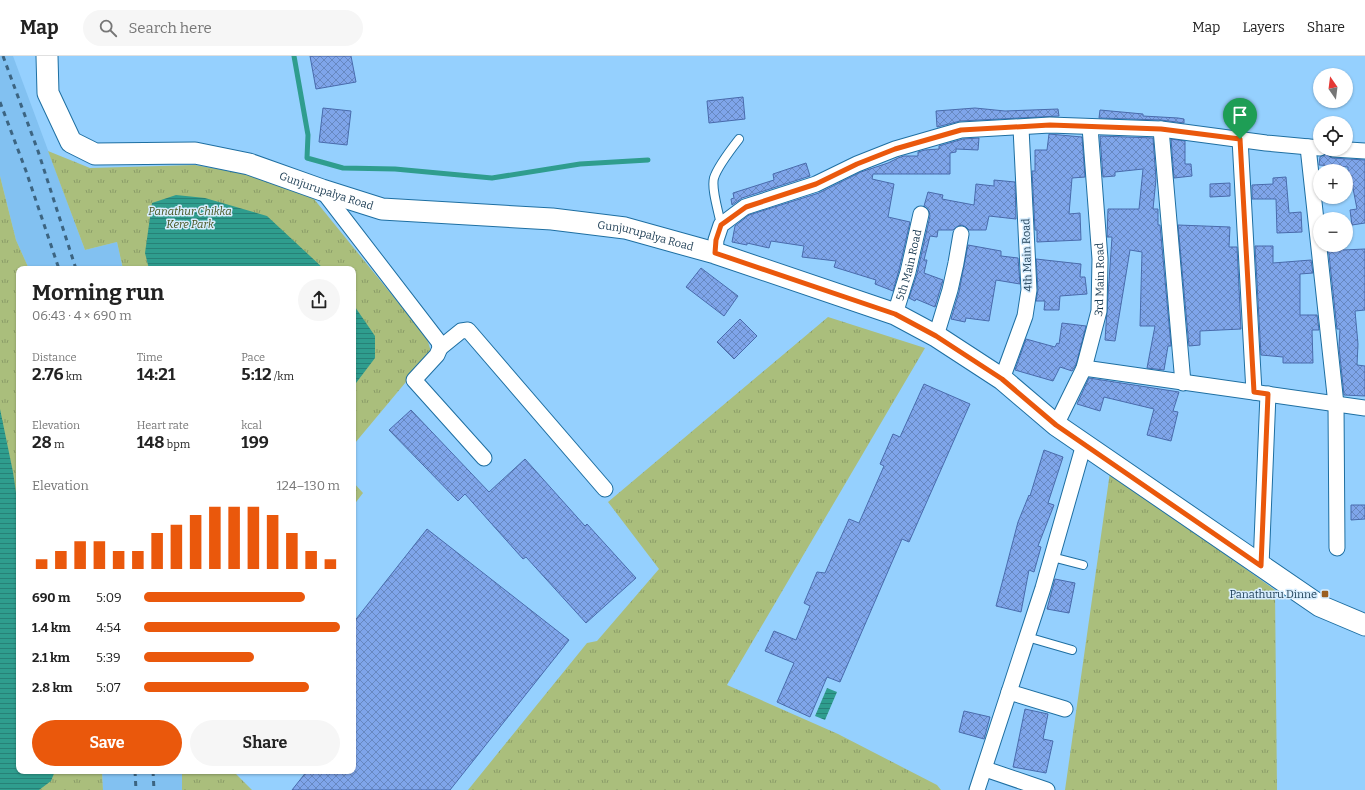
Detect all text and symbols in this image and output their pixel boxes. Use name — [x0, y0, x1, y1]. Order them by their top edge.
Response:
search box — [83, 10, 363, 46]
text: Map — [20, 16, 59, 39]
icon: search — [97, 17, 119, 39]
text: Search here — [129, 19, 212, 37]
text: Map — [1192, 19, 1220, 36]
text: Layers — [1242, 19, 1285, 36]
text: Share — [1307, 19, 1345, 36]
north arrow — [1313, 68, 1353, 108]
map controls — [1313, 68, 1353, 252]
pin — [1223, 98, 1257, 139]
icon: arrive — [1229, 104, 1251, 126]
button: locate — [1313, 116, 1353, 156]
button: + — [1313, 164, 1353, 204]
street label: Gunjurupalya Road — [278, 169, 376, 213]
park label: Panathur Chikka Kere Park — [148, 205, 232, 231]
button: − — [1313, 212, 1353, 252]
street label: Gunjurupalya Road — [597, 218, 696, 253]
street label: 4th Main Road — [1019, 218, 1035, 292]
street label: 5th Main Road — [893, 228, 924, 302]
street label: 3rd Main Road — [1091, 242, 1107, 318]
text: Morning run — [32, 279, 164, 306]
button: share — [298, 279, 340, 321]
text: 06:43 · 4 × 690 m — [32, 308, 132, 323]
text: Distance — [32, 351, 77, 364]
text: Time — [137, 351, 163, 364]
text: Pace — [241, 351, 265, 364]
text: 2.76 — [32, 364, 64, 385]
text: 14:21 — [137, 364, 175, 385]
text: 5:12 — [241, 364, 272, 385]
text: km — [64, 370, 82, 383]
text: /km — [272, 370, 294, 383]
text: Elevation — [32, 419, 80, 432]
text: Heart rate — [137, 419, 189, 432]
text: kcal — [241, 419, 262, 432]
text: 28 — [32, 432, 52, 453]
text: 148 — [137, 432, 165, 453]
text: 199 — [241, 432, 269, 453]
text: m — [52, 438, 65, 451]
text: bpm — [165, 438, 190, 451]
text: Elevation — [32, 478, 89, 493]
text: 124–130 m — [277, 478, 340, 493]
place label: Panathuru Dinne — [1229, 588, 1317, 601]
marker: Panathuru Dinne — [1320, 589, 1330, 599]
text: 690 m — [32, 590, 70, 605]
text: 5:09 — [96, 590, 122, 605]
text: 1.4 km — [32, 620, 71, 635]
text: 4:54 — [96, 620, 121, 635]
text: 2.1 km — [32, 650, 70, 665]
text: 5:39 — [96, 650, 121, 665]
text: 2.8 km — [32, 680, 72, 695]
text: 5:07 — [96, 680, 121, 695]
button: Save — [32, 720, 182, 766]
button: Share — [190, 720, 340, 766]

